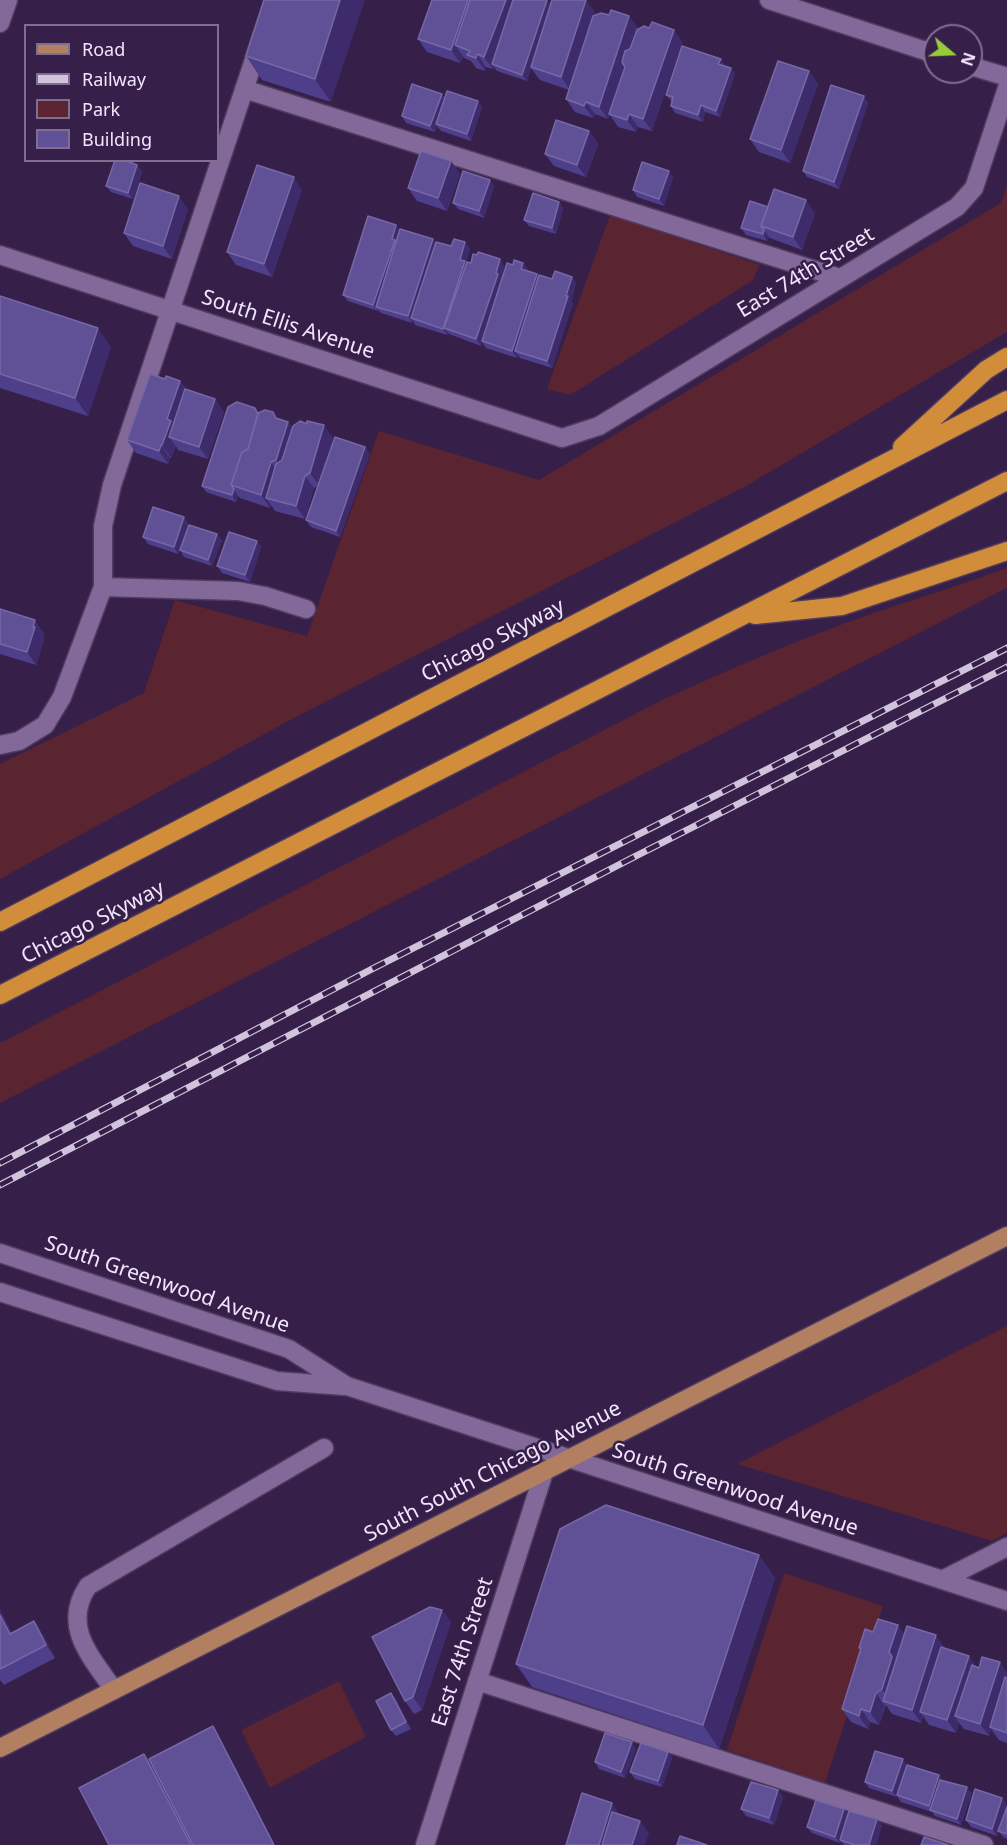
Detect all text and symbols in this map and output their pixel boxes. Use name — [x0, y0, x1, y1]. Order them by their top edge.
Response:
legend — [24, 24, 219, 162]
north arrow — [923, 24, 983, 84]
text: Road — [82, 37, 125, 61]
text: N — [956, 49, 981, 69]
text: Railway — [82, 67, 146, 91]
text: Park — [82, 97, 120, 121]
text: Building — [82, 127, 152, 151]
street label: East 74th Street — [733, 222, 879, 324]
street label: South Ellis Avenue — [198, 285, 378, 365]
street label: Chicago Skyway — [417, 594, 569, 688]
street label: Chicago Skyway — [17, 876, 169, 970]
street label: South Greenwood Avenue — [41, 1231, 293, 1339]
street label: South South Chicago Avenue — [360, 1396, 626, 1548]
street label: South Greenwood Avenue — [609, 1438, 861, 1542]
street label: East 74th Street — [427, 1574, 499, 1730]

